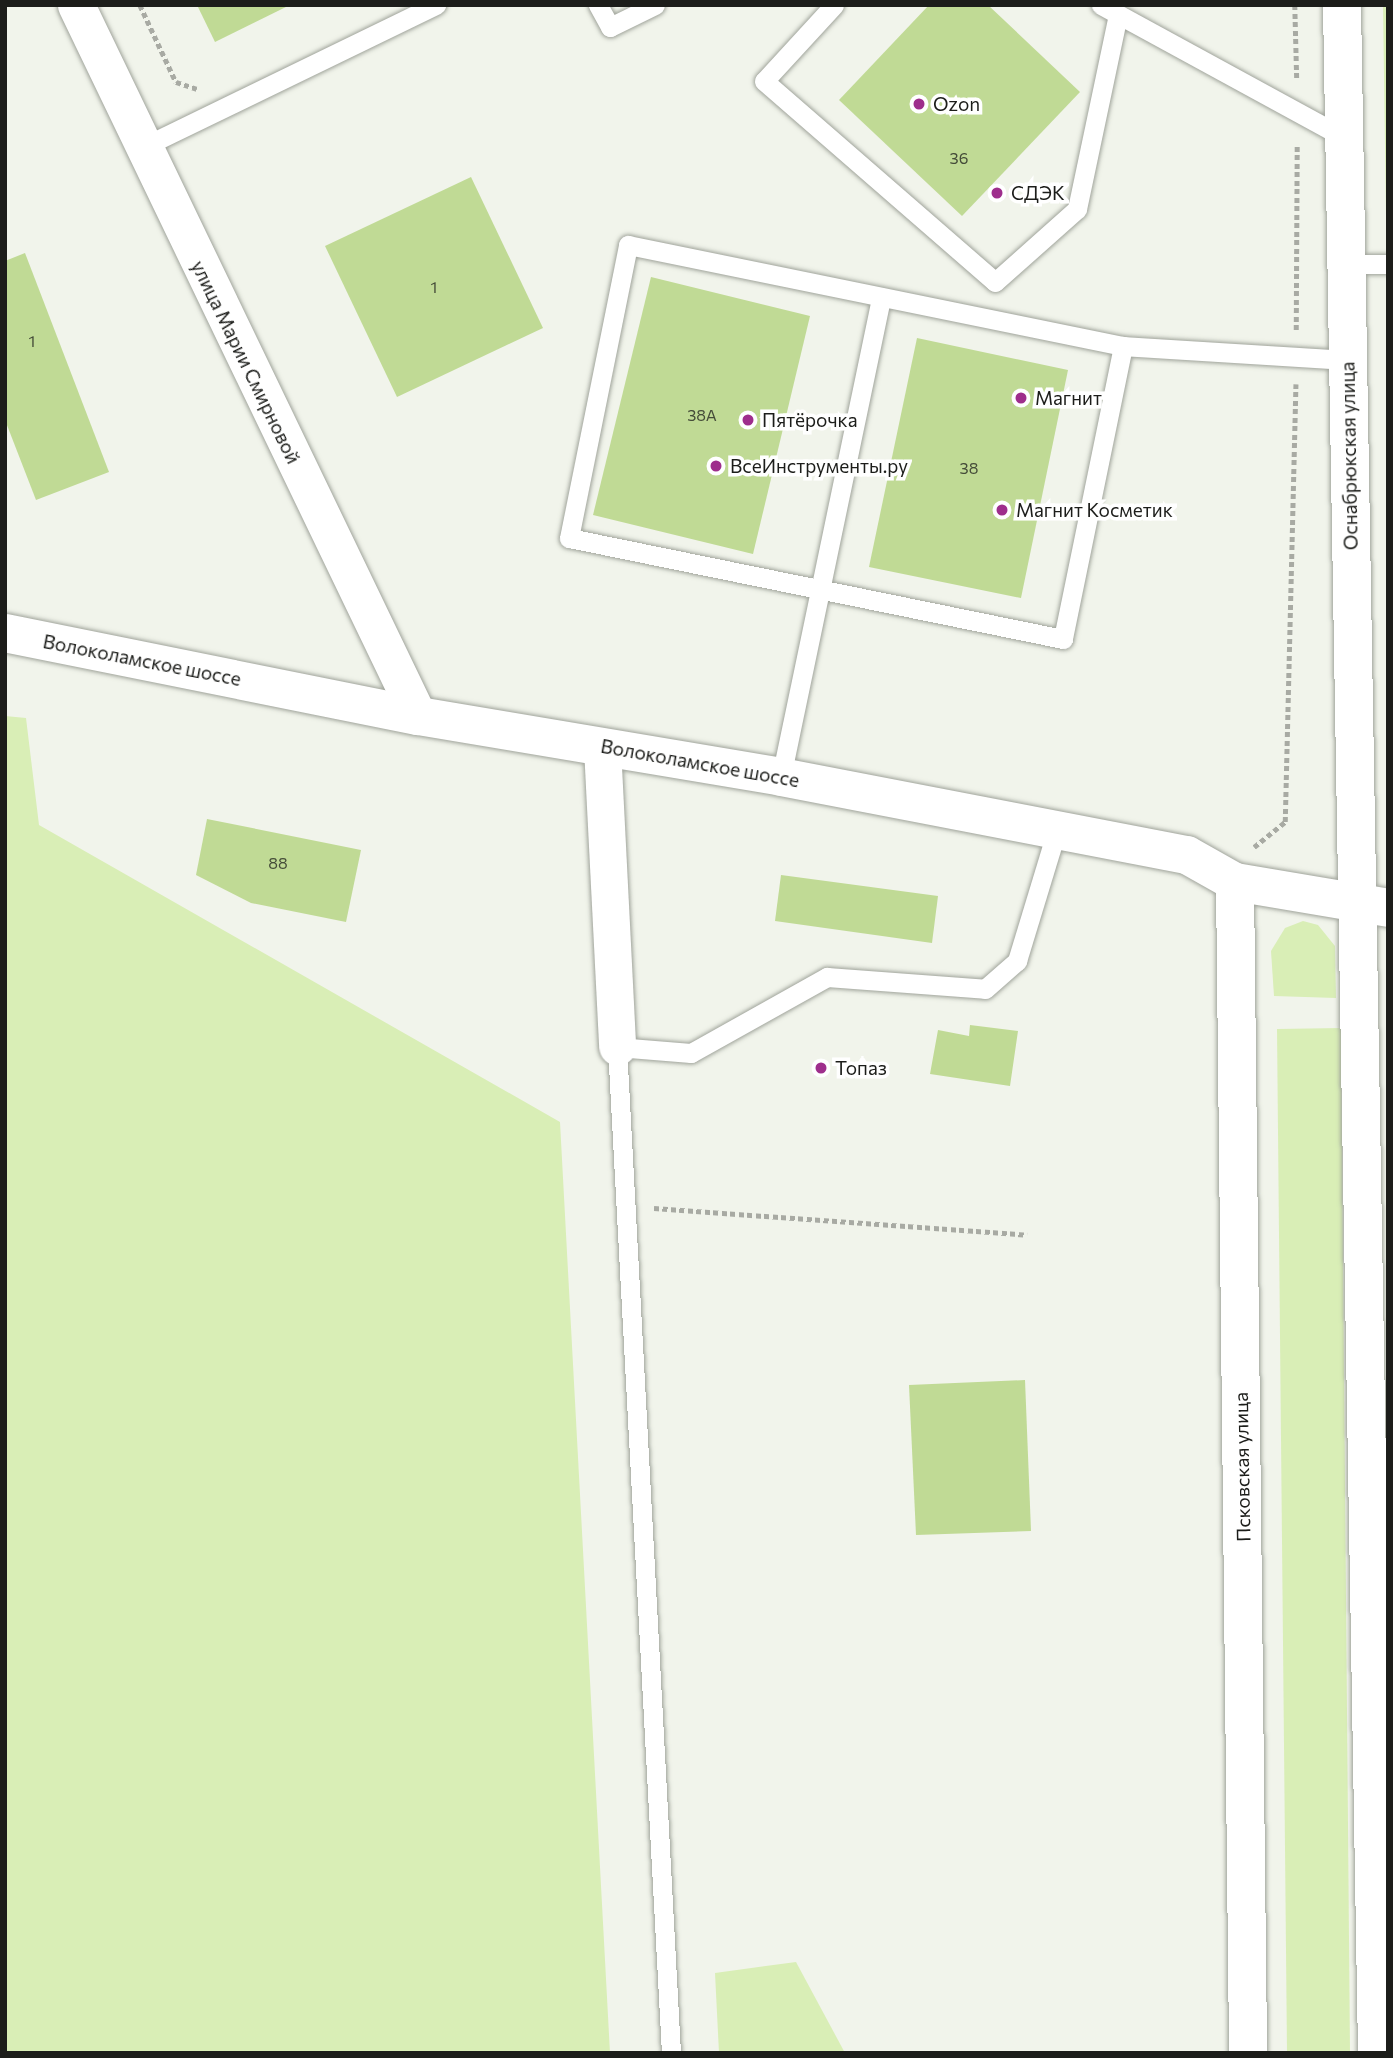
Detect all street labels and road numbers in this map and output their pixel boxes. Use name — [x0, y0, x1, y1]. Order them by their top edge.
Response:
street label: улица Марии Смирновой — [187, 257, 305, 467]
street label: Оснабрюкская улица — [1336, 362, 1362, 550]
street label: Волоколамское шоссе — [41, 630, 243, 690]
street label: Волоколамское шоссе — [599, 734, 801, 792]
street label: Псковская улица — [1229, 1392, 1255, 1542]

